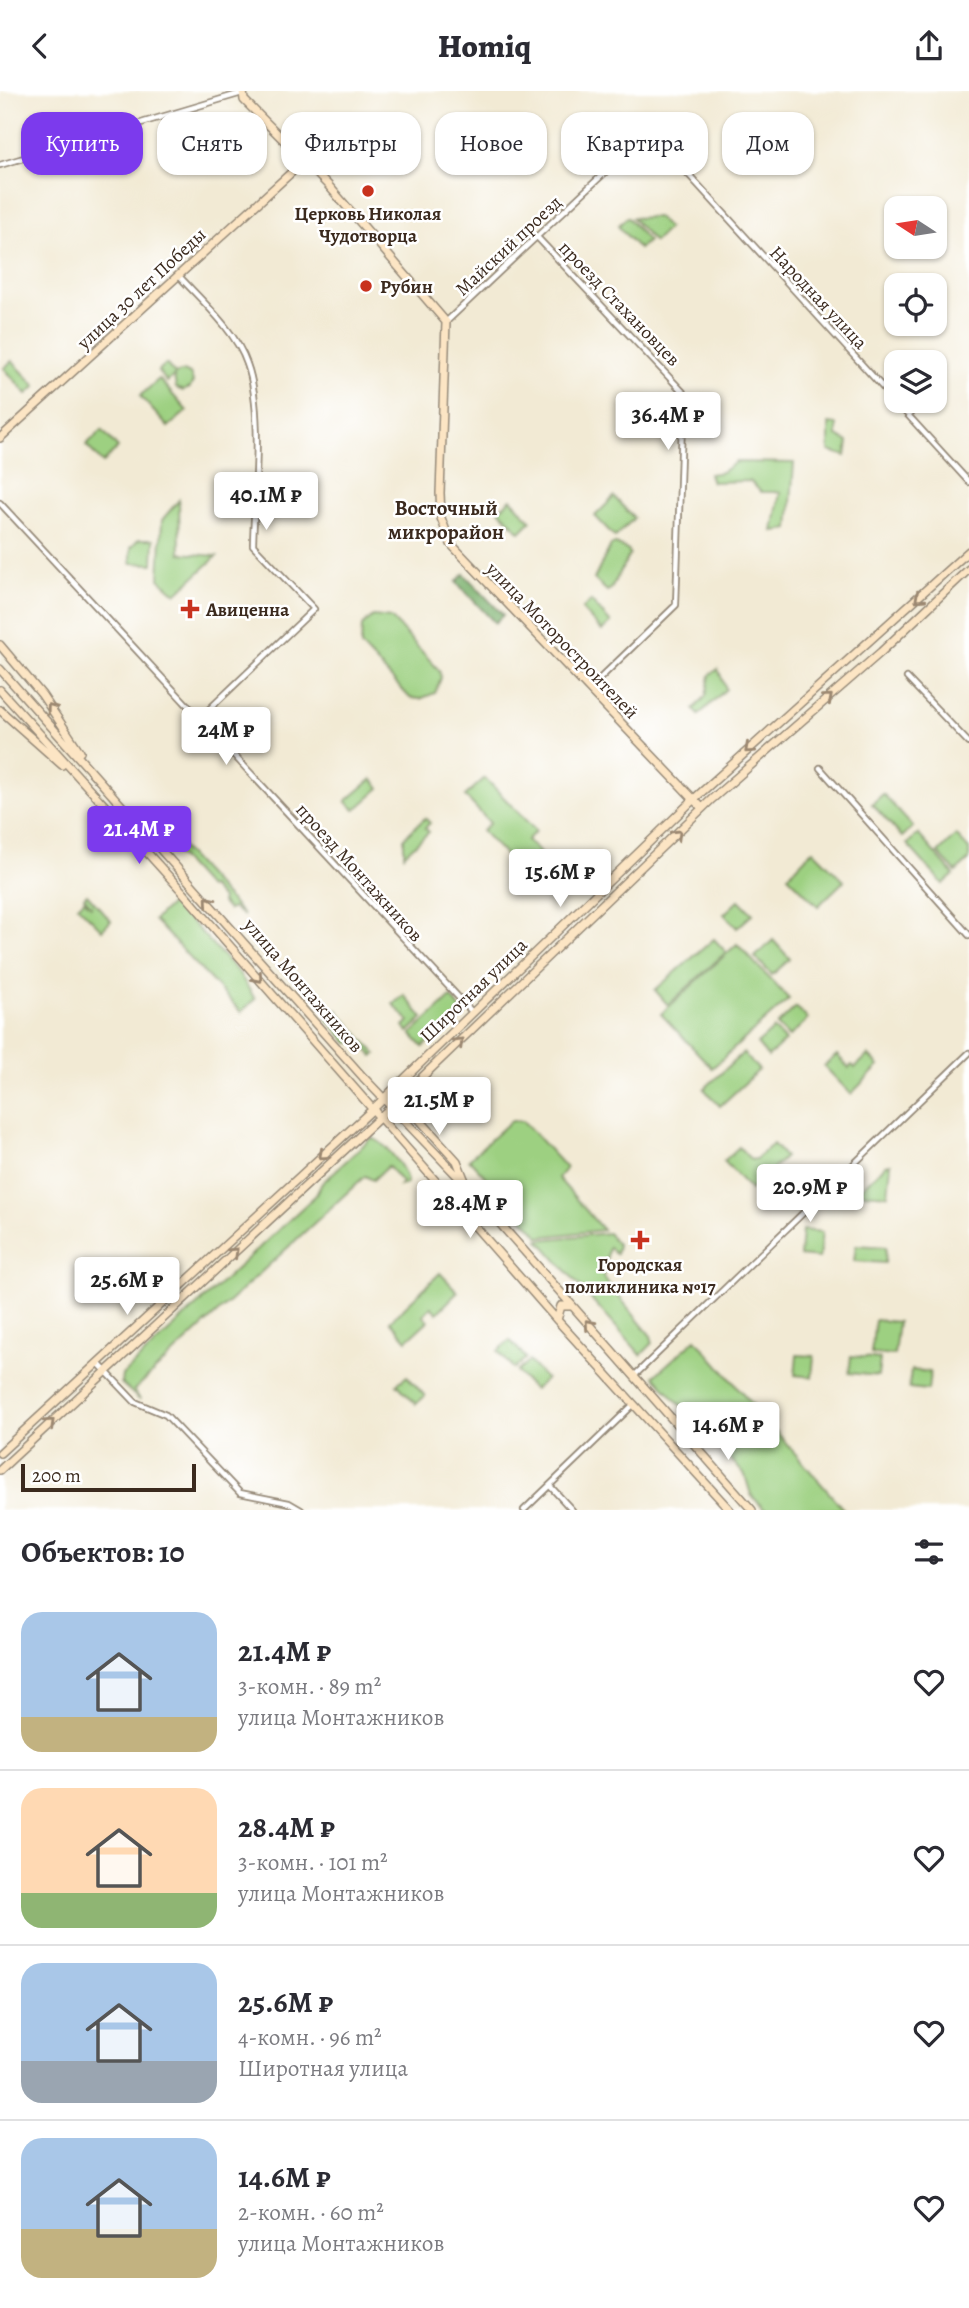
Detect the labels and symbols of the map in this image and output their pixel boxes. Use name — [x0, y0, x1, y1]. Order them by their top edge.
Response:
marker: Церковь Николая Чудотворца — [360, 183, 376, 199]
street label: Майский проезд — [450, 190, 567, 302]
north arrow — [884, 196, 947, 259]
place label: Церковь Николая Чудотворца — [295, 201, 441, 249]
street label: улица 30 лет Победы — [71, 222, 212, 356]
street label: проезд Стахановцев — [553, 235, 686, 372]
street label: Народная улица — [763, 240, 873, 355]
place label: Рубин — [380, 274, 433, 300]
marker: Рубин — [358, 278, 374, 294]
pin: 36.4M ₽ — [603, 393, 733, 452]
pin: 40.1M ₽ — [201, 473, 331, 532]
district label: Восточный микрорайон — [388, 494, 504, 546]
street label: улица Моторостроителей — [480, 556, 644, 725]
one-way arrow — [914, 589, 927, 602]
place label: Авиценна — [205, 597, 290, 623]
marker: Авиценна — [180, 599, 200, 619]
one-way arrow — [819, 694, 832, 706]
one-way arrow — [46, 703, 59, 716]
pin: 24M ₽ — [177, 707, 275, 767]
one-way arrow — [744, 741, 757, 754]
street label: проезд Монтажников — [290, 798, 429, 948]
pin: 21.4M ₽ — [74, 807, 204, 866]
one-way arrow — [669, 829, 682, 842]
pin: 15.6M ₽ — [495, 849, 625, 909]
one-way arrow — [205, 896, 217, 909]
street label: улица Монтажников — [237, 912, 369, 1059]
street label: Широтная улица — [414, 932, 533, 1049]
one-way arrow — [250, 970, 262, 983]
one-way arrow — [451, 1037, 464, 1050]
pin: 21.5M ₽ — [374, 1077, 504, 1137]
one-way arrow — [318, 1147, 331, 1159]
pin: 20.9M ₽ — [745, 1165, 875, 1224]
pin: 28.4M ₽ — [405, 1181, 535, 1240]
marker: Городская поликлиника №17 — [630, 1230, 650, 1250]
one-way arrow — [226, 1247, 239, 1260]
place label: Городская поликлиника №17 — [564, 1252, 716, 1300]
pin: 25.6M ₽ — [62, 1257, 192, 1317]
one-way arrow — [585, 1320, 597, 1333]
pin: 14.6M ₽ — [663, 1403, 793, 1462]
one-way arrow — [42, 1419, 55, 1432]
scale bar — [21, 1461, 196, 1493]

